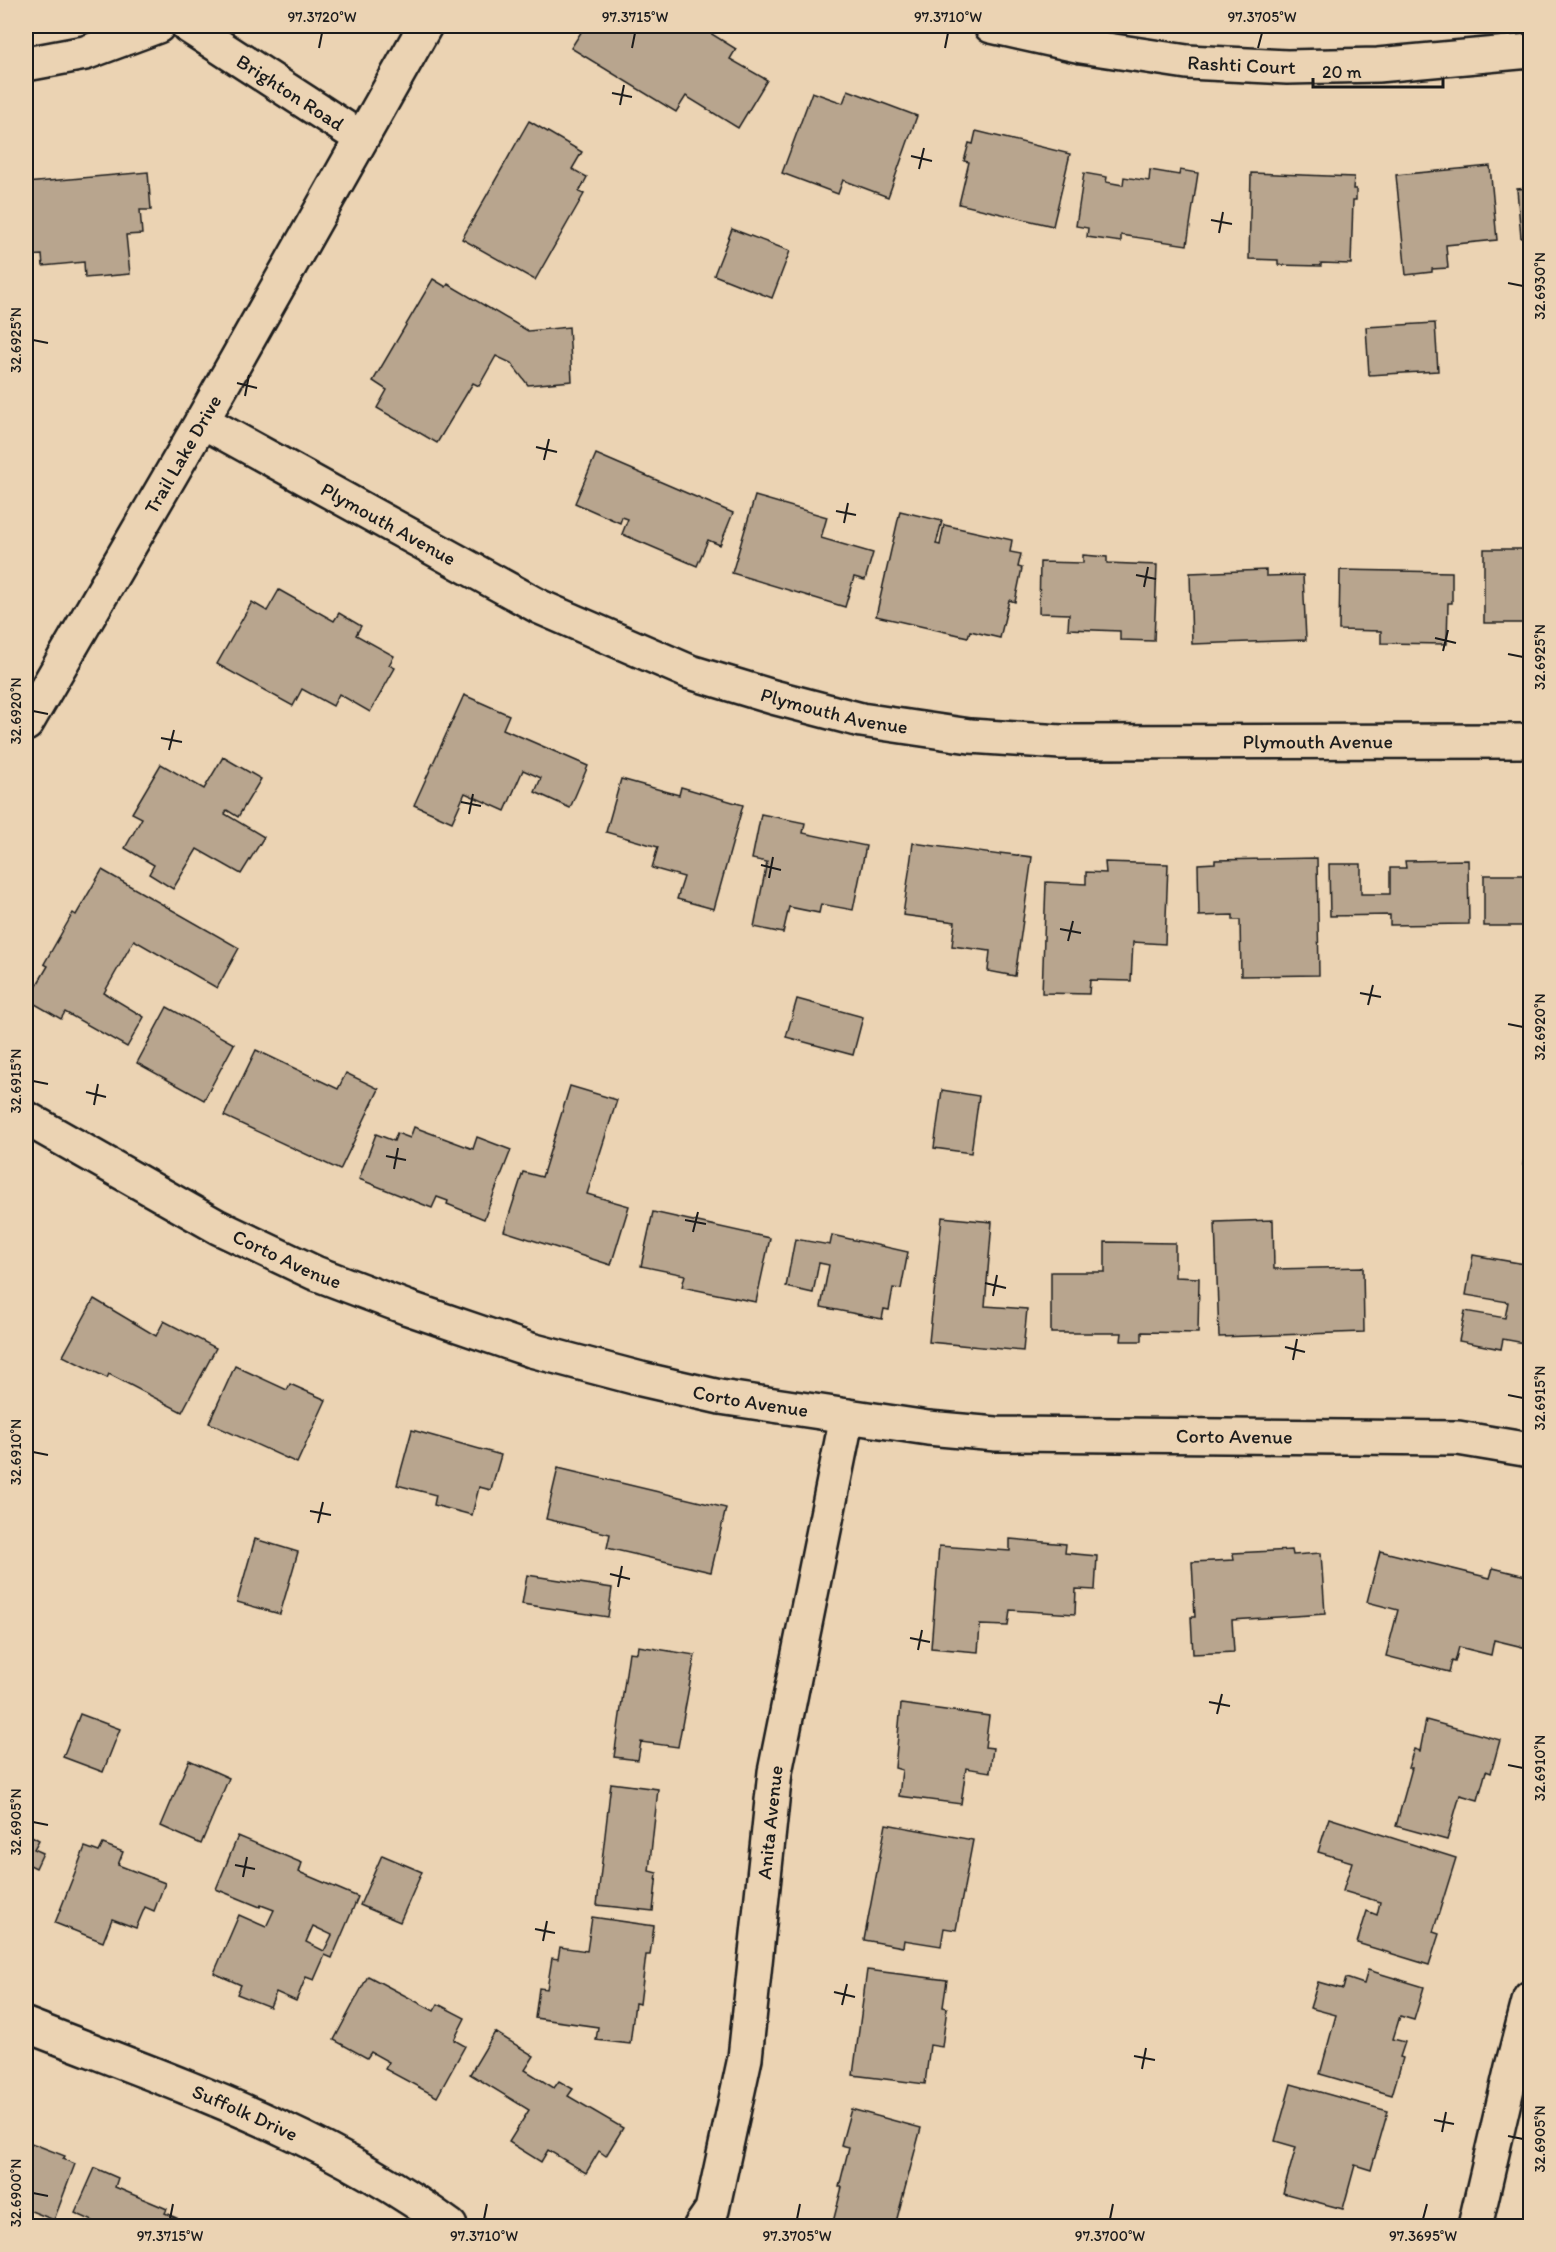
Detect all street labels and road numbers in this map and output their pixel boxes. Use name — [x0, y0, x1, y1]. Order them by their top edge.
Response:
street label: Brighton Road — [232, 49, 349, 136]
street label: Rashti Court — [1187, 50, 1296, 79]
street label: Trail Lake Drive — [139, 390, 226, 518]
street label: Plymouth Avenue — [317, 477, 460, 570]
street label: Plymouth Avenue — [758, 682, 910, 739]
street label: Plymouth Avenue — [1243, 729, 1393, 754]
street label: Corto Avenue — [229, 1224, 345, 1294]
street label: Corto Avenue — [690, 1379, 810, 1422]
street label: Corto Avenue — [1176, 1424, 1293, 1449]
street label: Anita Avenue — [752, 1763, 788, 1881]
street label: Suffolk Drive — [189, 2079, 302, 2146]

